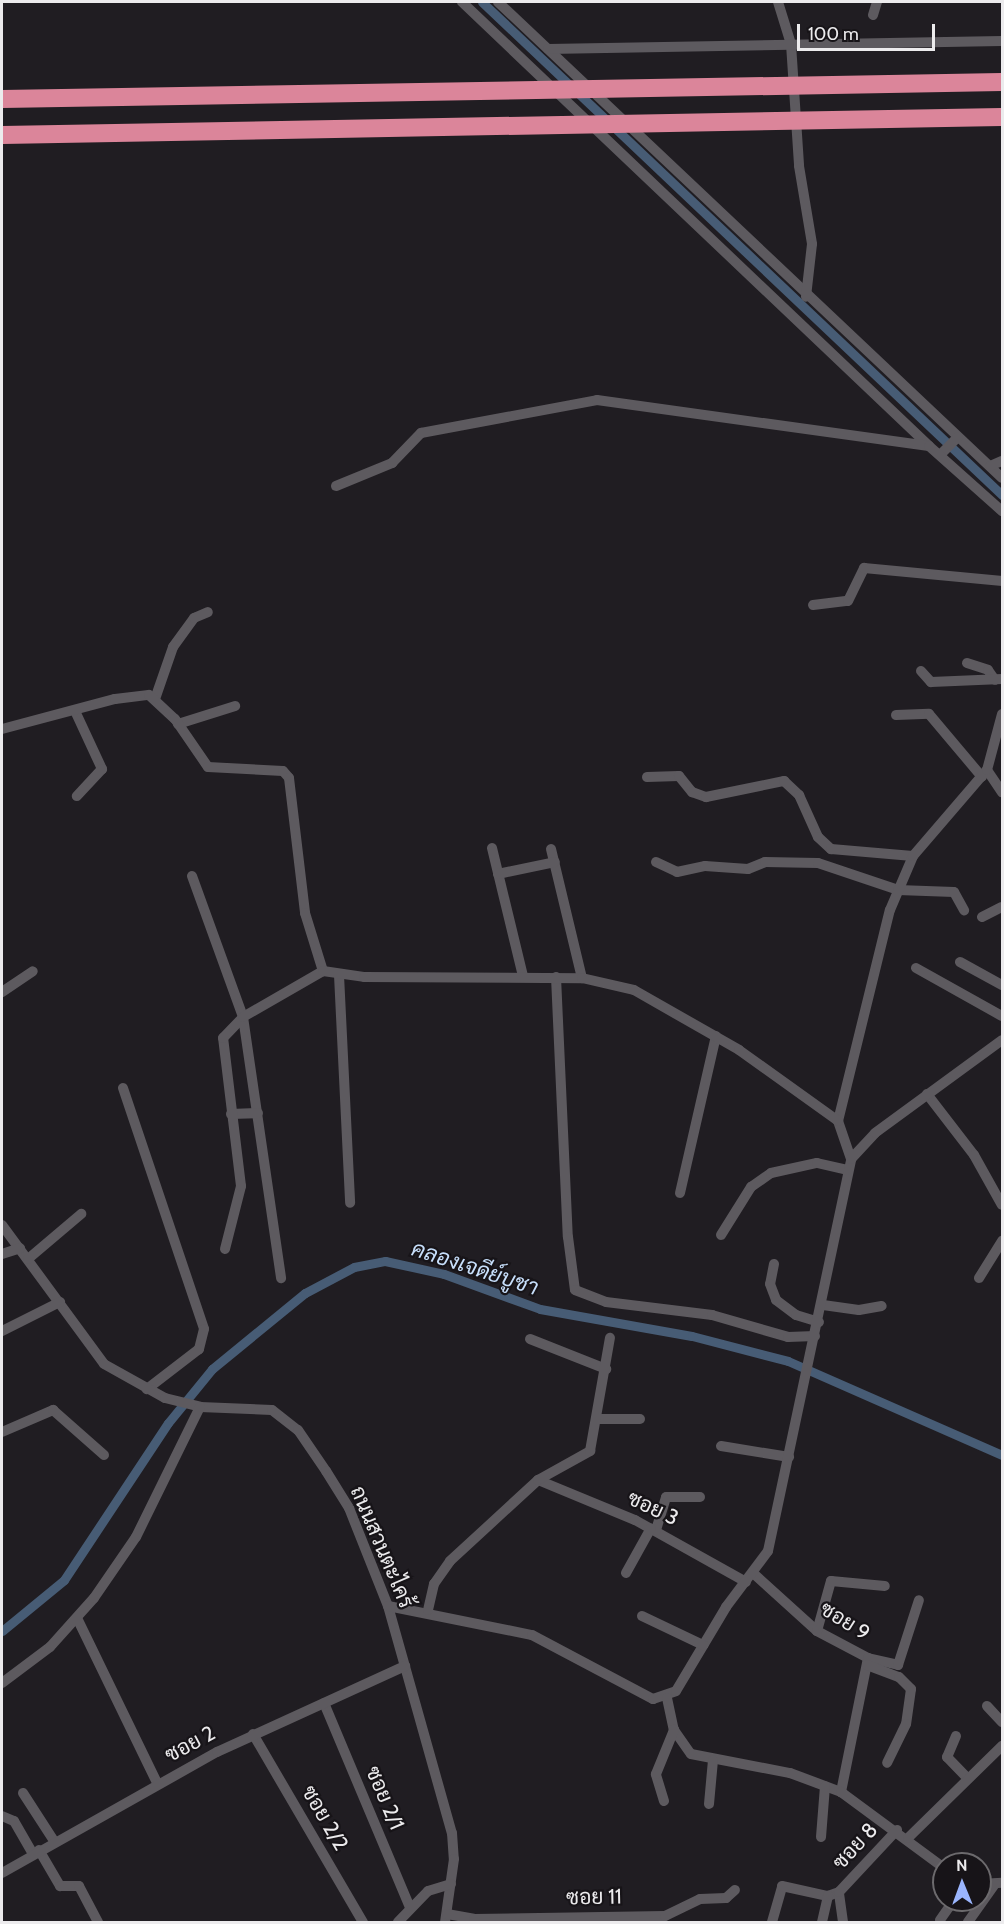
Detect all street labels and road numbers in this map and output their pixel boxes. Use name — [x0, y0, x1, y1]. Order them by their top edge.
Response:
street label: ถนนสวนตะไคร้ — [345, 1482, 419, 1612]
street label: ซอย 3 — [623, 1485, 683, 1531]
street label: ซอย 9 — [815, 1596, 875, 1646]
street label: ซอย 2 — [161, 1720, 219, 1768]
street label: ซอย 2/1 — [360, 1762, 410, 1834]
street label: ซอย 2/2 — [296, 1781, 354, 1855]
street label: ซอย 8 — [827, 1817, 883, 1875]
street label: ซอย 11 — [566, 1884, 622, 1910]

